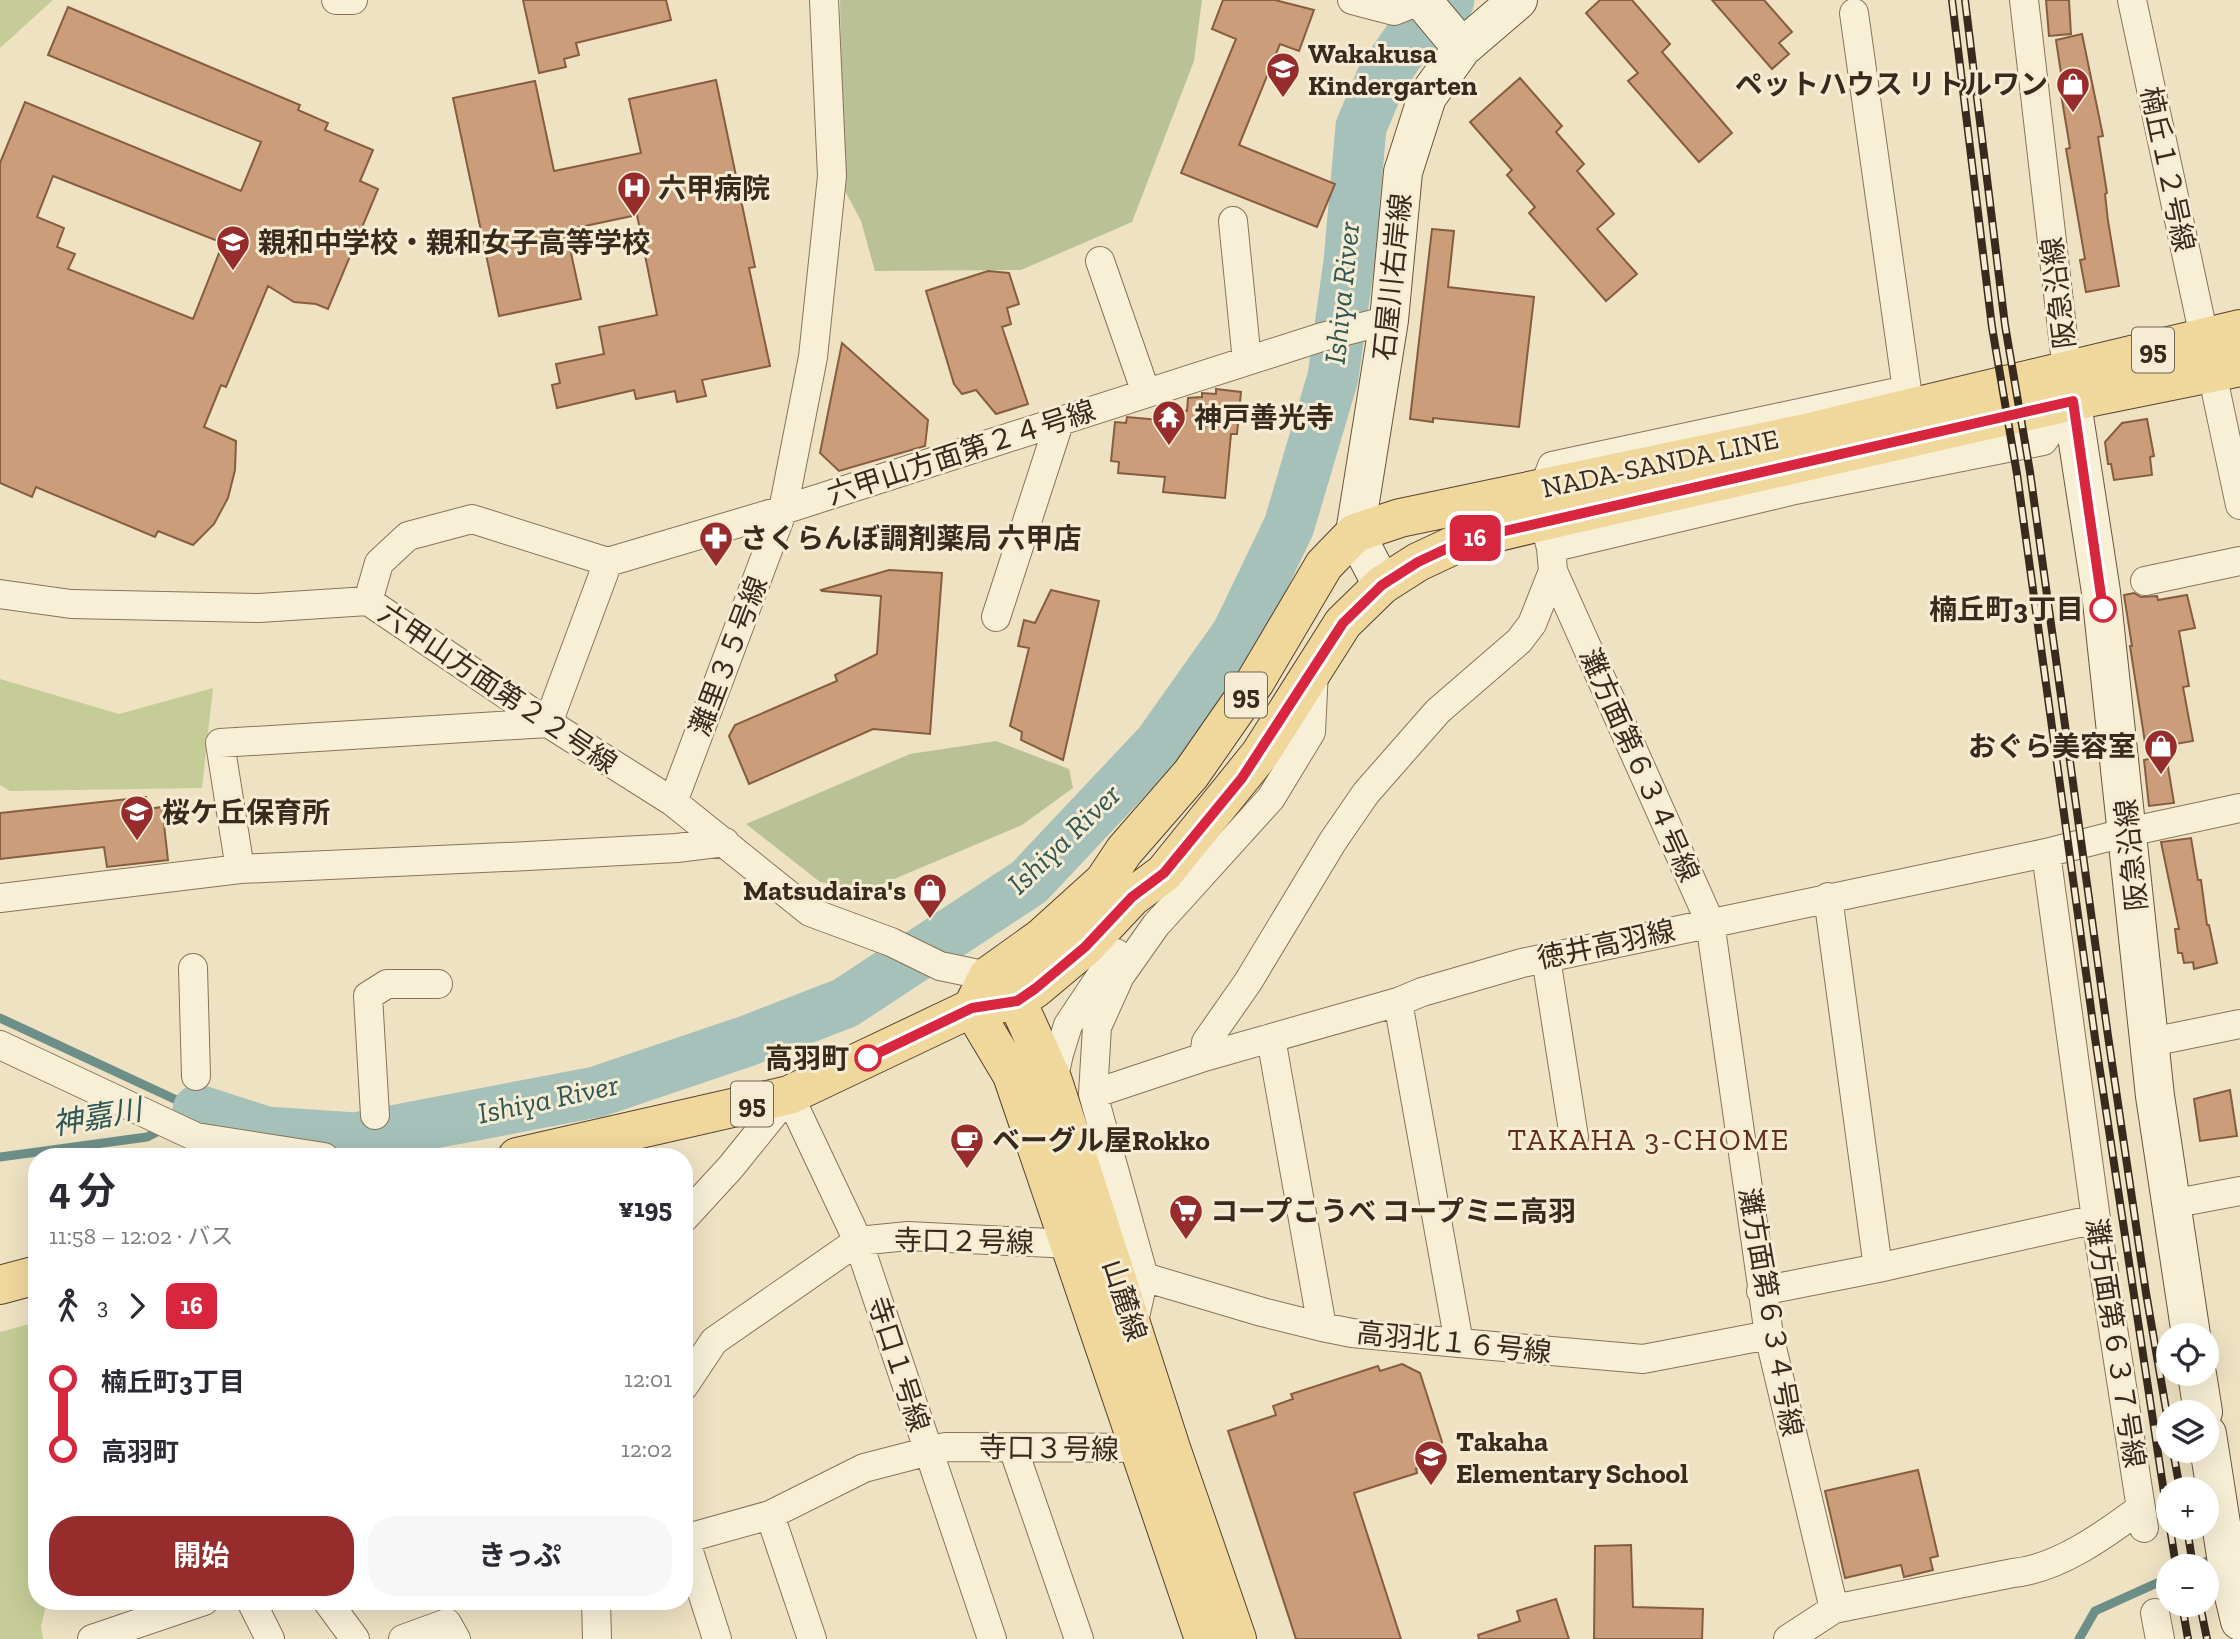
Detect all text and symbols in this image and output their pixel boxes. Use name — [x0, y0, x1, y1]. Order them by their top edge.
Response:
place label: Wakakusa Kindergarten — [1308, 37, 1478, 102]
school or university icon: Wakakusa Kindergarten — [1264, 50, 1302, 99]
shop icon: ペットハウス リトルワン — [2054, 65, 2092, 114]
place label: ペットハウス リトルワン — [1735, 68, 2048, 101]
street label: 楠丘１２号線 — [2134, 84, 2201, 255]
hospital icon: 六甲病院 — [615, 169, 653, 218]
place label: 六甲病院 — [658, 172, 770, 205]
street label: 石屋川右岸線 — [1367, 192, 1418, 362]
water label: Ishiya River — [1317, 219, 1367, 366]
school or university icon: 親和中学校・親和女子高等学校 — [214, 223, 252, 272]
place label: 親和中学校・親和女子高等学校 — [258, 226, 650, 259]
street label: 阪急沿線 — [2035, 235, 2082, 351]
road number: 95 — [2132, 328, 2174, 372]
street label: 六甲山方面第２４号線 — [823, 394, 1099, 511]
temple icon: 神戸善光寺 — [1150, 398, 1188, 447]
place label: 神戸善光寺 — [1194, 401, 1334, 434]
street label: NADA-SANDA LINE — [1539, 422, 1782, 505]
line badge: 16 — [1444, 515, 1506, 561]
pharmacy icon: さくらんぼ調剤薬局 六甲店 — [697, 519, 735, 568]
place label: さくらんぼ調剤薬局 六甲店 — [740, 522, 1081, 555]
text: 16 — [1464, 523, 1486, 552]
street label: 灘里３５号線 — [683, 572, 774, 741]
place label: 楠丘町3丁目 — [1929, 593, 2084, 626]
street label: 六甲山方面第２２号線 — [372, 596, 623, 780]
marker: 楠丘町3丁目 — [2090, 596, 2116, 622]
street label: 灘方面第６３４号線 — [1573, 643, 1706, 887]
road number: 95 — [1225, 673, 1267, 718]
shop icon: おぐら美容室 — [2142, 727, 2180, 776]
place label: おぐら美容室 — [1968, 730, 2136, 763]
water label: Ishiya River — [1000, 776, 1128, 902]
school or university icon: 桜ケ丘保育所 — [118, 793, 156, 842]
place label: 桜ケ丘保育所 — [162, 796, 330, 829]
street label: 阪急沿線 — [2109, 798, 2154, 912]
shop icon: Matsudaira's — [911, 871, 949, 920]
place label: Matsudaira's — [743, 874, 906, 907]
street label: 徳井高羽線 — [1534, 914, 1678, 975]
place label: 高羽町 — [765, 1042, 849, 1075]
marker: 高羽町 — [855, 1045, 881, 1071]
water label: Ishiya River — [474, 1066, 622, 1131]
road number: 95 — [731, 1082, 773, 1126]
water label: 神嘉川 — [50, 1091, 147, 1143]
cafe icon: ベーグル屋Rokko — [948, 1121, 986, 1170]
district label: TAKAHA 3-CHOME — [1508, 1122, 1790, 1158]
place label: ベーグル屋Rokko — [992, 1124, 1210, 1157]
text: 4 分 — [49, 1168, 116, 1214]
street label: 灘方面第６３４号線 — [1732, 1185, 1809, 1439]
text: ¥195 — [619, 1192, 672, 1224]
supermarket icon: コープこうべ コープミニ高羽 — [1167, 1192, 1205, 1241]
place label: コープこうべ コープミニ高羽 — [1210, 1195, 1576, 1228]
street label: 灘方面第６３７号線 — [2079, 1216, 2152, 1470]
text: 11:58 – 12:02 · バス — [49, 1222, 233, 1250]
street label: 寺口２号線 — [894, 1224, 1034, 1259]
street label: 山麓線 — [1096, 1255, 1153, 1345]
icon: walk — [49, 1287, 87, 1325]
icon: forward — [118, 1287, 156, 1325]
text: 16 — [180, 1291, 203, 1320]
text: 3 — [97, 1292, 108, 1320]
street label: 寺口１号線 — [861, 1292, 936, 1436]
street label: 高羽北１６号線 — [1355, 1316, 1553, 1369]
map controls — [2156, 1323, 2219, 1617]
button: locate — [2156, 1323, 2219, 1386]
text: 12:01 — [624, 1365, 672, 1393]
text: 楠丘町3丁目 — [101, 1366, 245, 1398]
button: layers — [2156, 1400, 2219, 1463]
place label: Takaha Elementary School — [1456, 1425, 1688, 1490]
street label: 寺口３号線 — [979, 1431, 1119, 1466]
text: 12:02 — [621, 1435, 672, 1463]
text: 高羽町 — [101, 1436, 179, 1468]
school or university icon: Takaha Elementary School — [1412, 1438, 1450, 1487]
button: + — [2156, 1477, 2219, 1540]
button: 開始 — [49, 1516, 354, 1596]
button: きっぷ — [368, 1516, 672, 1596]
button: − — [2156, 1554, 2219, 1617]

